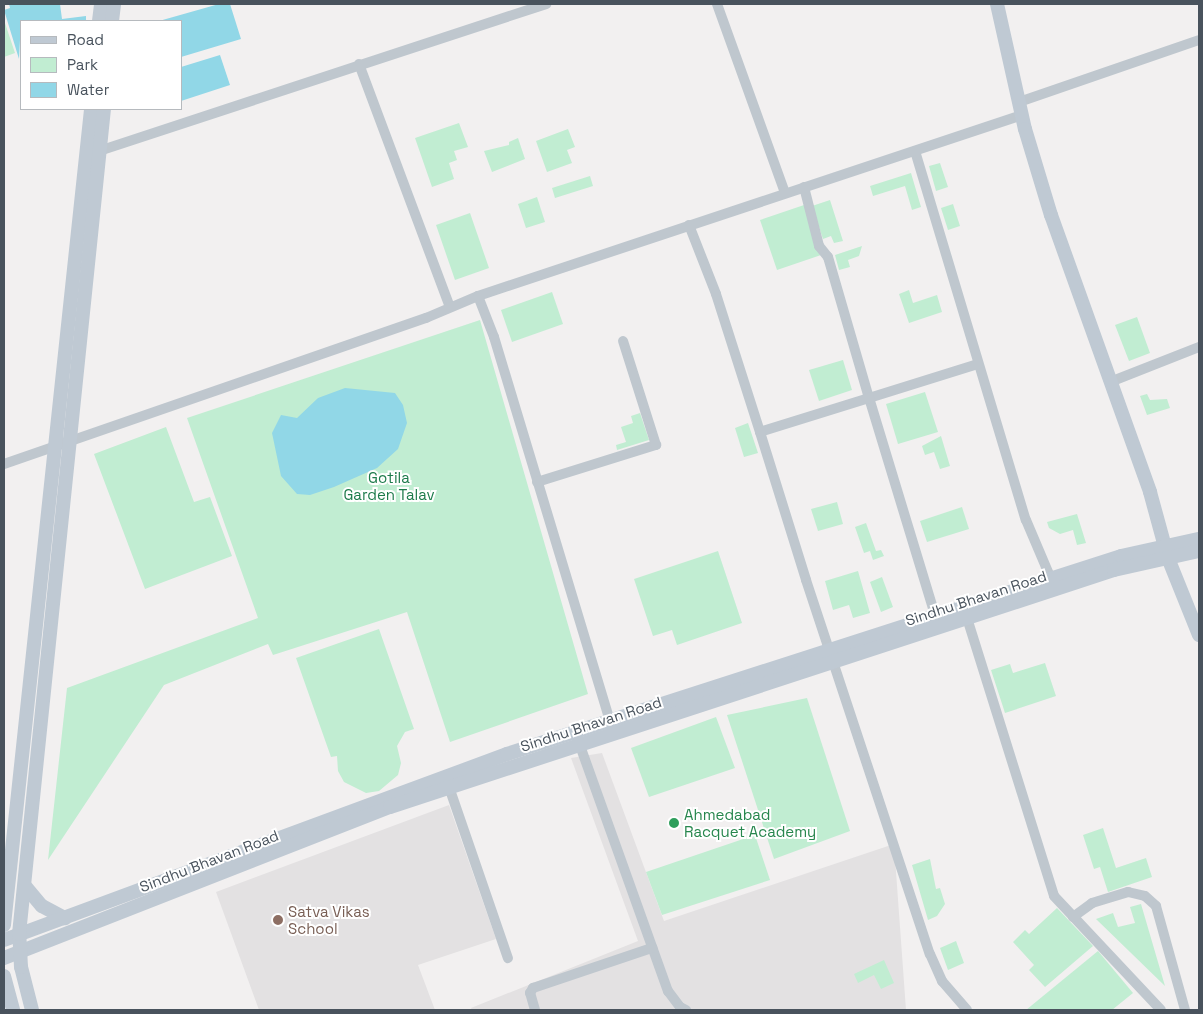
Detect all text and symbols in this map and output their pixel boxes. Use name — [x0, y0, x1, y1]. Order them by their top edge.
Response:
legend — [20, 20, 182, 110]
text: Road — [67, 30, 104, 49]
text: Park — [67, 55, 98, 74]
text: Water — [67, 80, 109, 99]
park label: Gotila Garden Talav — [343, 468, 435, 503]
street label: Sindhu Bhavan Road — [903, 567, 1049, 629]
street label: Sindhu Bhavan Road — [518, 693, 664, 755]
place label: Ahmedabad Racquet Academy — [684, 805, 816, 840]
marker: Ahmedabad Racquet Academy — [668, 817, 680, 829]
street label: Sindhu Bhavan Road — [137, 826, 281, 896]
place label: Satva Vikas School — [288, 902, 370, 937]
marker: Satva Vikas School — [272, 914, 284, 926]

